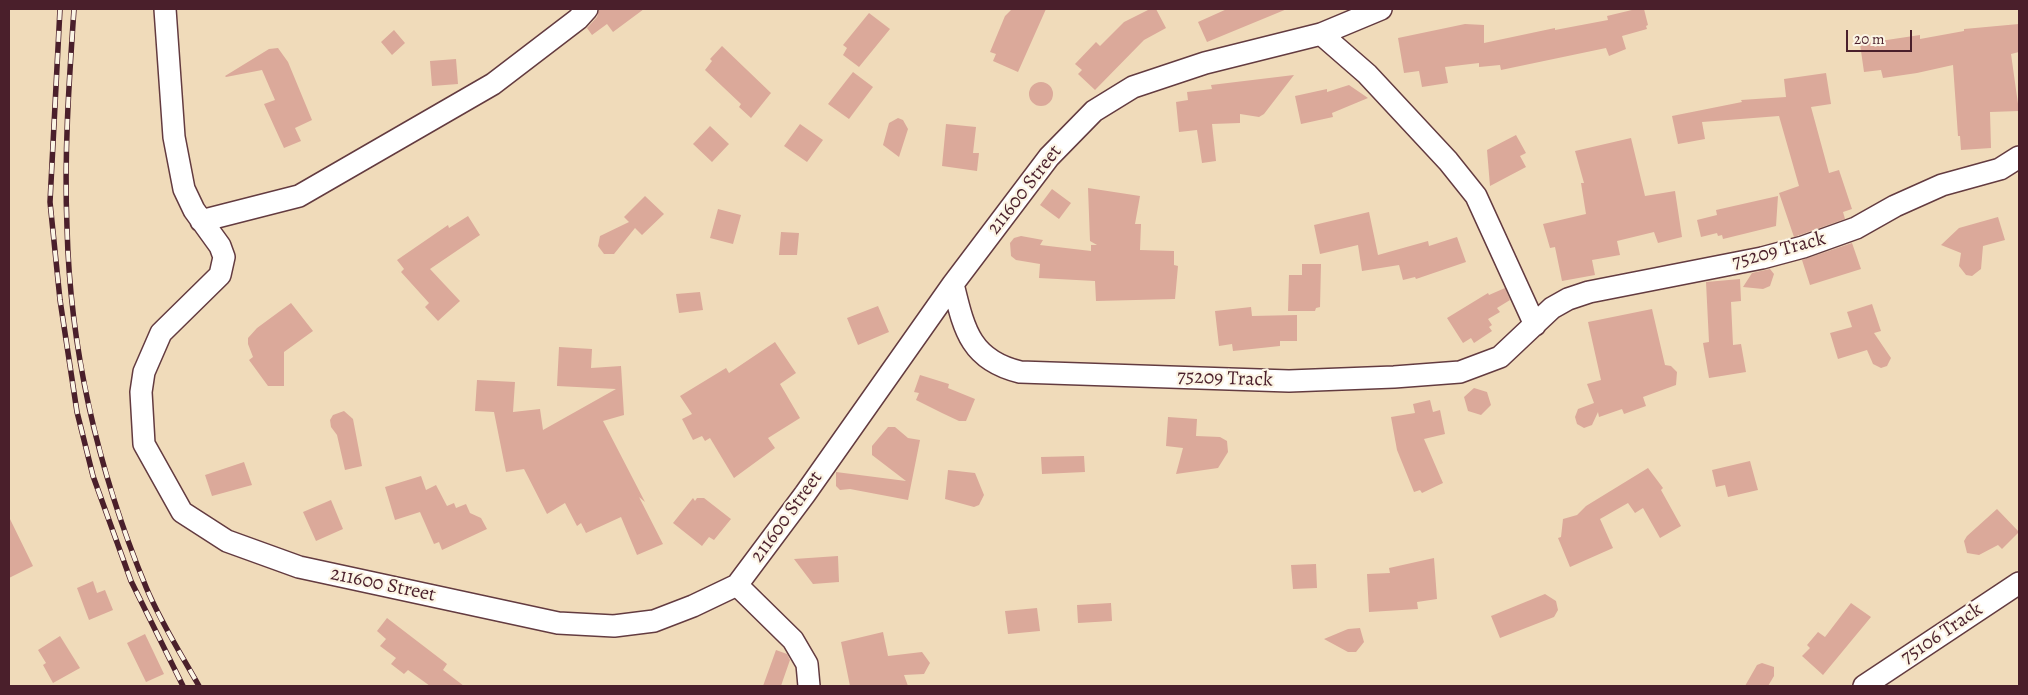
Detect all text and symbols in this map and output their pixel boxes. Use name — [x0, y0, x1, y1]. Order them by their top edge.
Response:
scale bar — [1848, 20, 1914, 52]
text: 20 m — [1854, 29, 1885, 49]
street label: 211600 Street — [983, 141, 1067, 239]
street label: 75209 Track — [1730, 227, 1828, 275]
street label: 75209 Track — [1177, 365, 1273, 393]
street label: 211600 Street — [746, 467, 828, 567]
street label: 211600 Street — [328, 562, 438, 608]
street label: 75106 Track — [1897, 598, 1987, 670]

